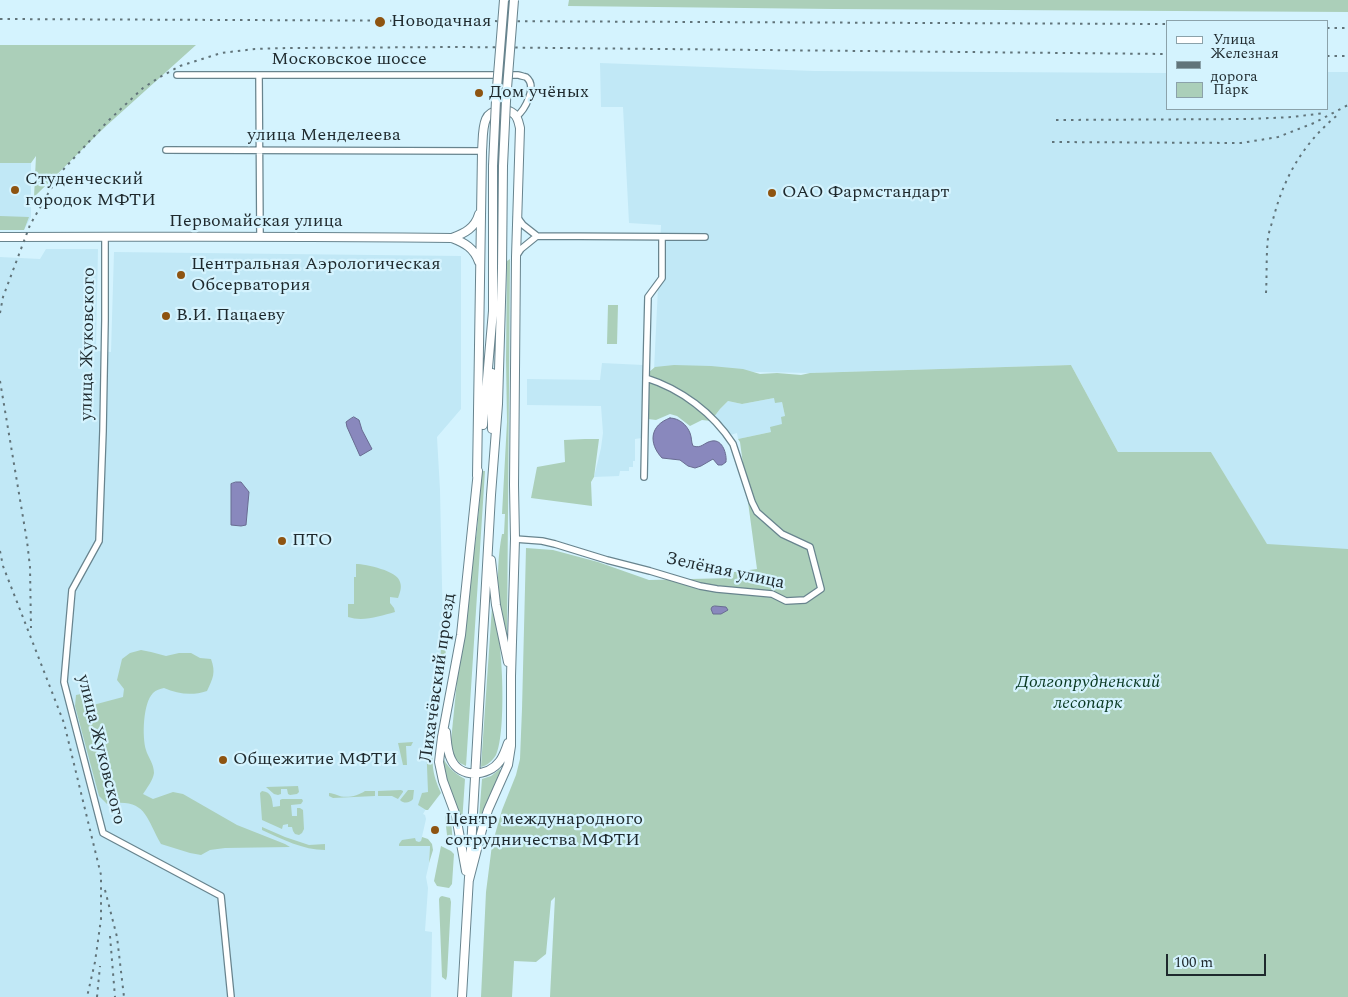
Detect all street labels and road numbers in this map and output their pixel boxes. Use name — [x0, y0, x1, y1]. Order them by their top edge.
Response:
street label: Московское шоссе — [271, 49, 427, 71]
street label: улица Менделеева — [247, 125, 401, 147]
street label: Первомайская улица — [169, 211, 343, 233]
street label: улица Жуковского — [77, 267, 101, 421]
street label: Зелёная улица — [664, 549, 786, 595]
street label: Лихачёвский проезд — [416, 592, 462, 764]
street label: улица Жуковского — [71, 673, 129, 827]

